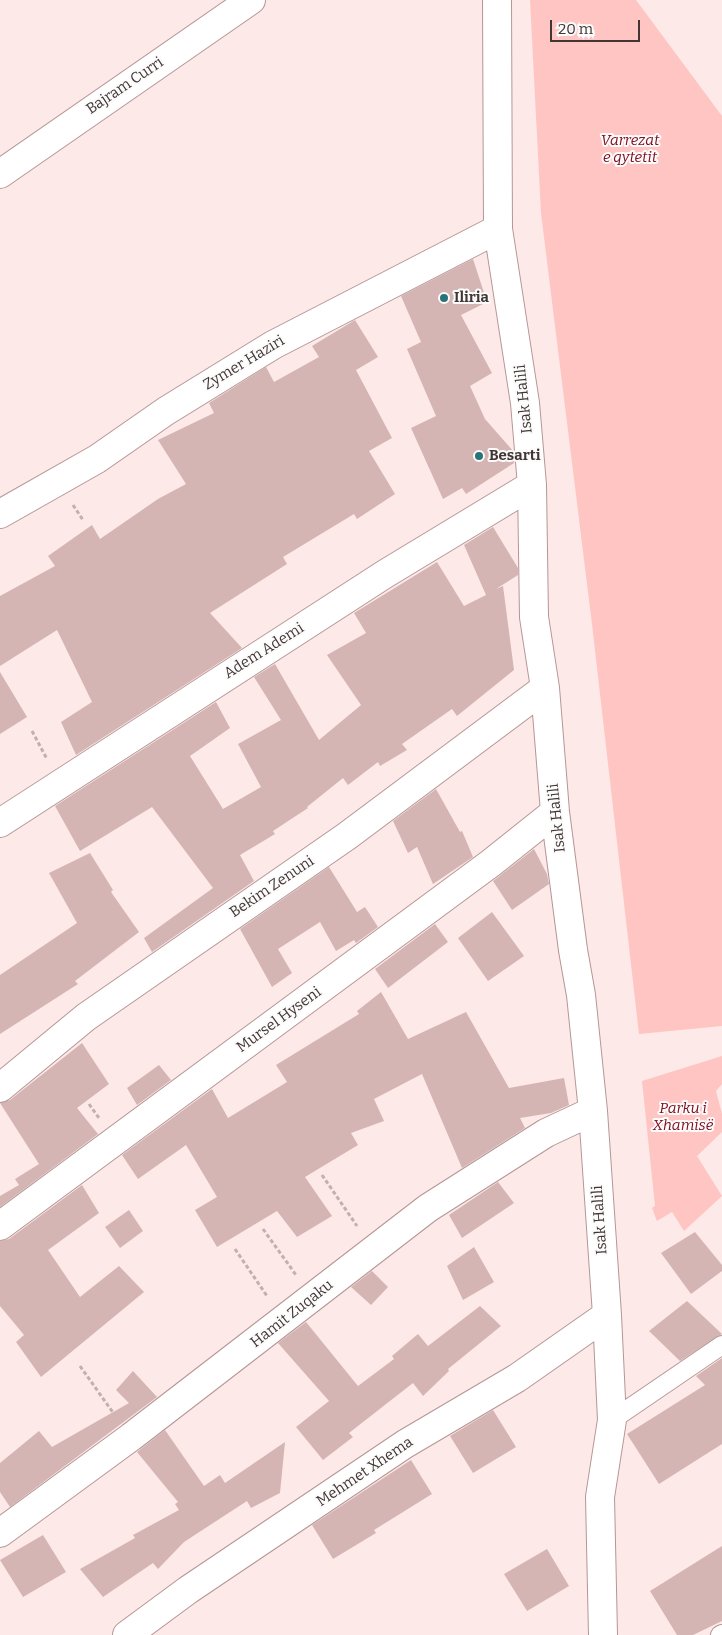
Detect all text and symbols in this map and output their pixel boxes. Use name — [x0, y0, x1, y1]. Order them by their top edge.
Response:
scale bar — [552, 10, 642, 42]
text: 20 m — [558, 20, 593, 38]
street label: Bajram Curri — [83, 54, 167, 118]
park label: Varrezat e qytetit — [601, 132, 659, 167]
place label: Iliria — [454, 289, 489, 307]
marker: Iliria — [438, 292, 450, 304]
street label: Zymer Haziri — [200, 332, 288, 394]
street label: Isak Halili — [511, 364, 537, 434]
place label: Besarti — [489, 447, 540, 465]
marker: Besarti — [473, 450, 485, 462]
street label: Adem Ademi — [221, 619, 307, 683]
street label: Isak Halili — [544, 783, 570, 853]
street label: Bekim Zenuni — [226, 852, 318, 922]
street label: Mursel Hyseni — [233, 983, 325, 1057]
park label: Parku i Xhamisë — [653, 1100, 713, 1135]
street label: Isak Halili — [589, 1185, 611, 1255]
street label: Hamit Zuqaku — [247, 1276, 337, 1352]
street label: Mehmet Xhema — [313, 1433, 417, 1511]

